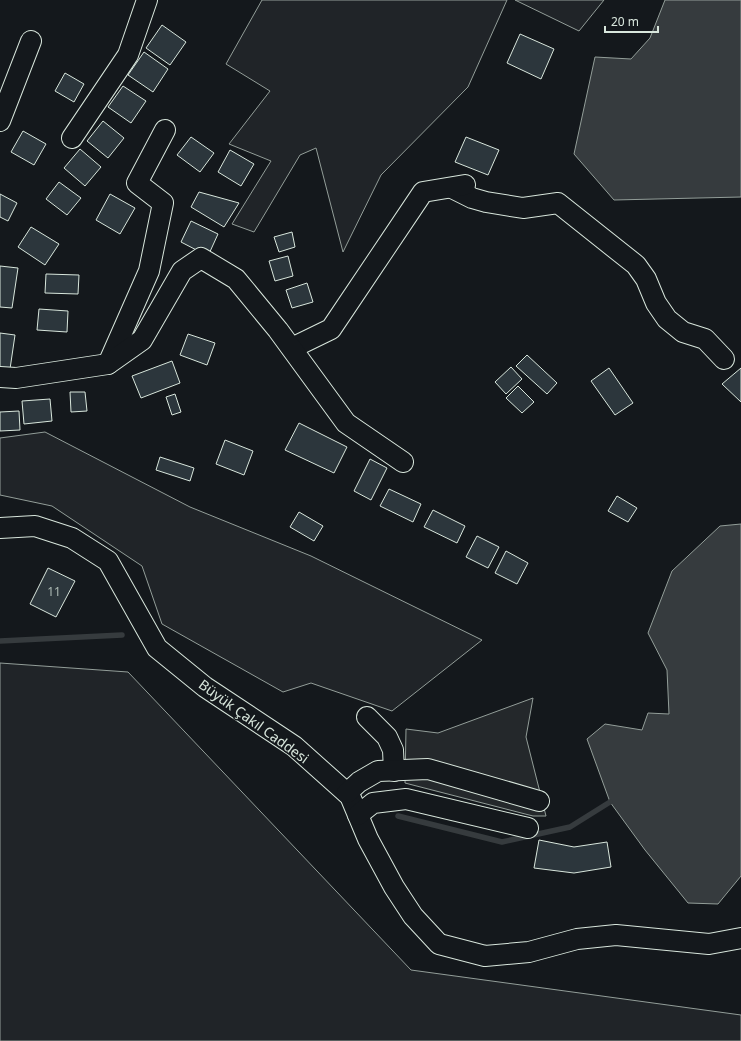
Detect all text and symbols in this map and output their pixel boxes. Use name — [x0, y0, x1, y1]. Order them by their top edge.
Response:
scale bar — [605, 8, 658, 34]
text: 20 m — [611, 13, 639, 30]
house number: 11 — [47, 583, 61, 600]
street label: Büyük Çakıl Caddesi — [195, 675, 313, 767]

